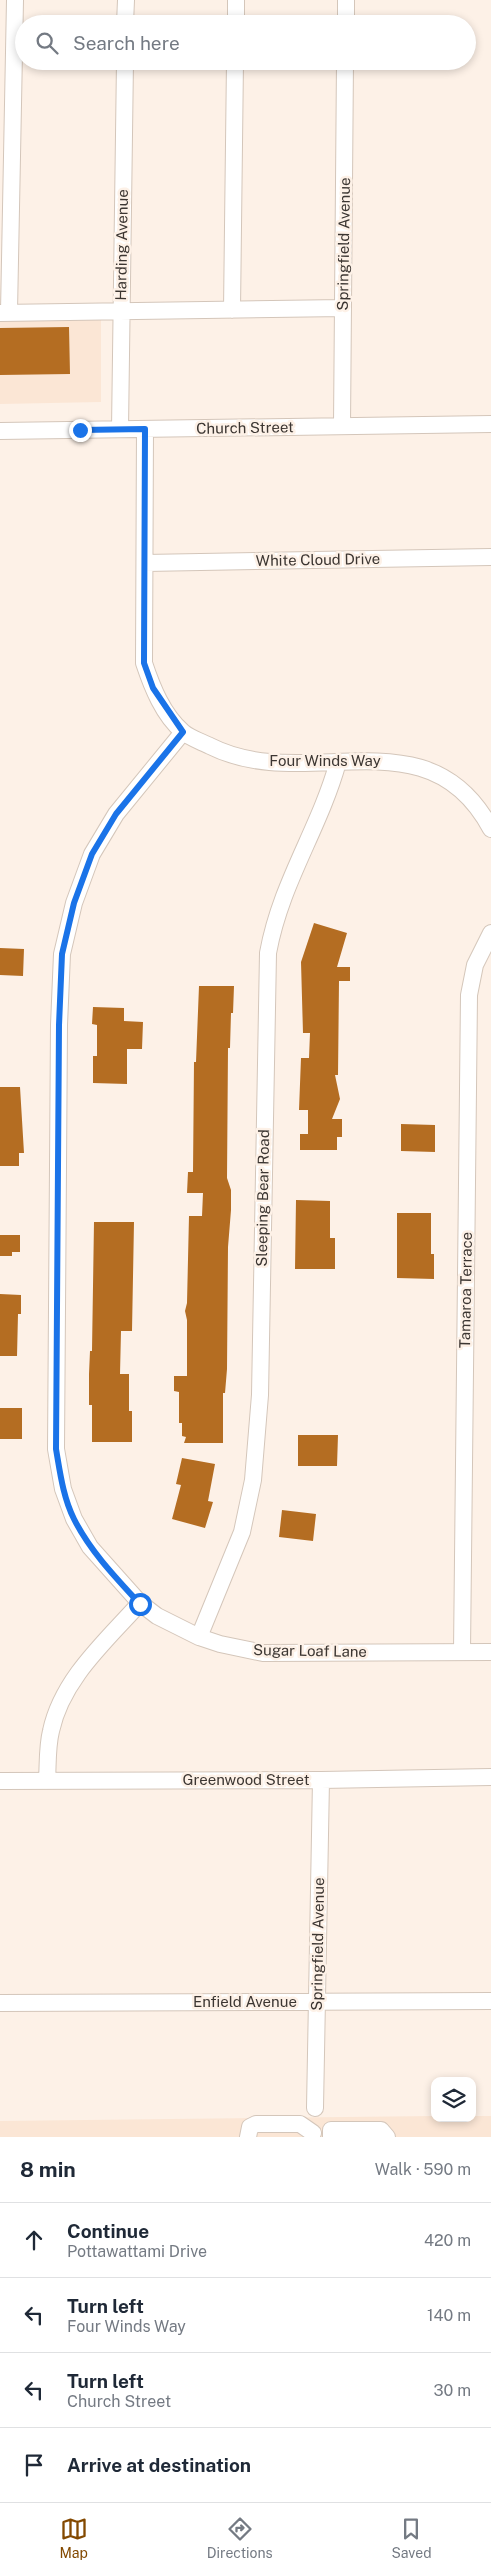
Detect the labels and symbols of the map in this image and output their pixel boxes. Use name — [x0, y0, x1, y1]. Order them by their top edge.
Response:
street label: Springfield Avenue — [334, 177, 353, 311]
street label: Harding Avenue — [112, 189, 131, 301]
street label: Church Street — [196, 418, 294, 437]
route end — [69, 419, 92, 442]
street label: White Cloud Drive — [256, 550, 380, 569]
street label: Four Winds Way — [269, 752, 381, 769]
street label: Sleeping Bear Road — [253, 1129, 272, 1267]
street label: Tamaroa Terrace — [456, 1232, 475, 1348]
route start — [129, 1593, 152, 1616]
street label: Sugar Loaf Lane — [253, 1641, 367, 1660]
street label: Greenwood Street — [182, 1771, 310, 1788]
street label: Springfield Avenue — [308, 1877, 327, 2011]
street label: Enfield Avenue — [193, 1993, 297, 2010]

